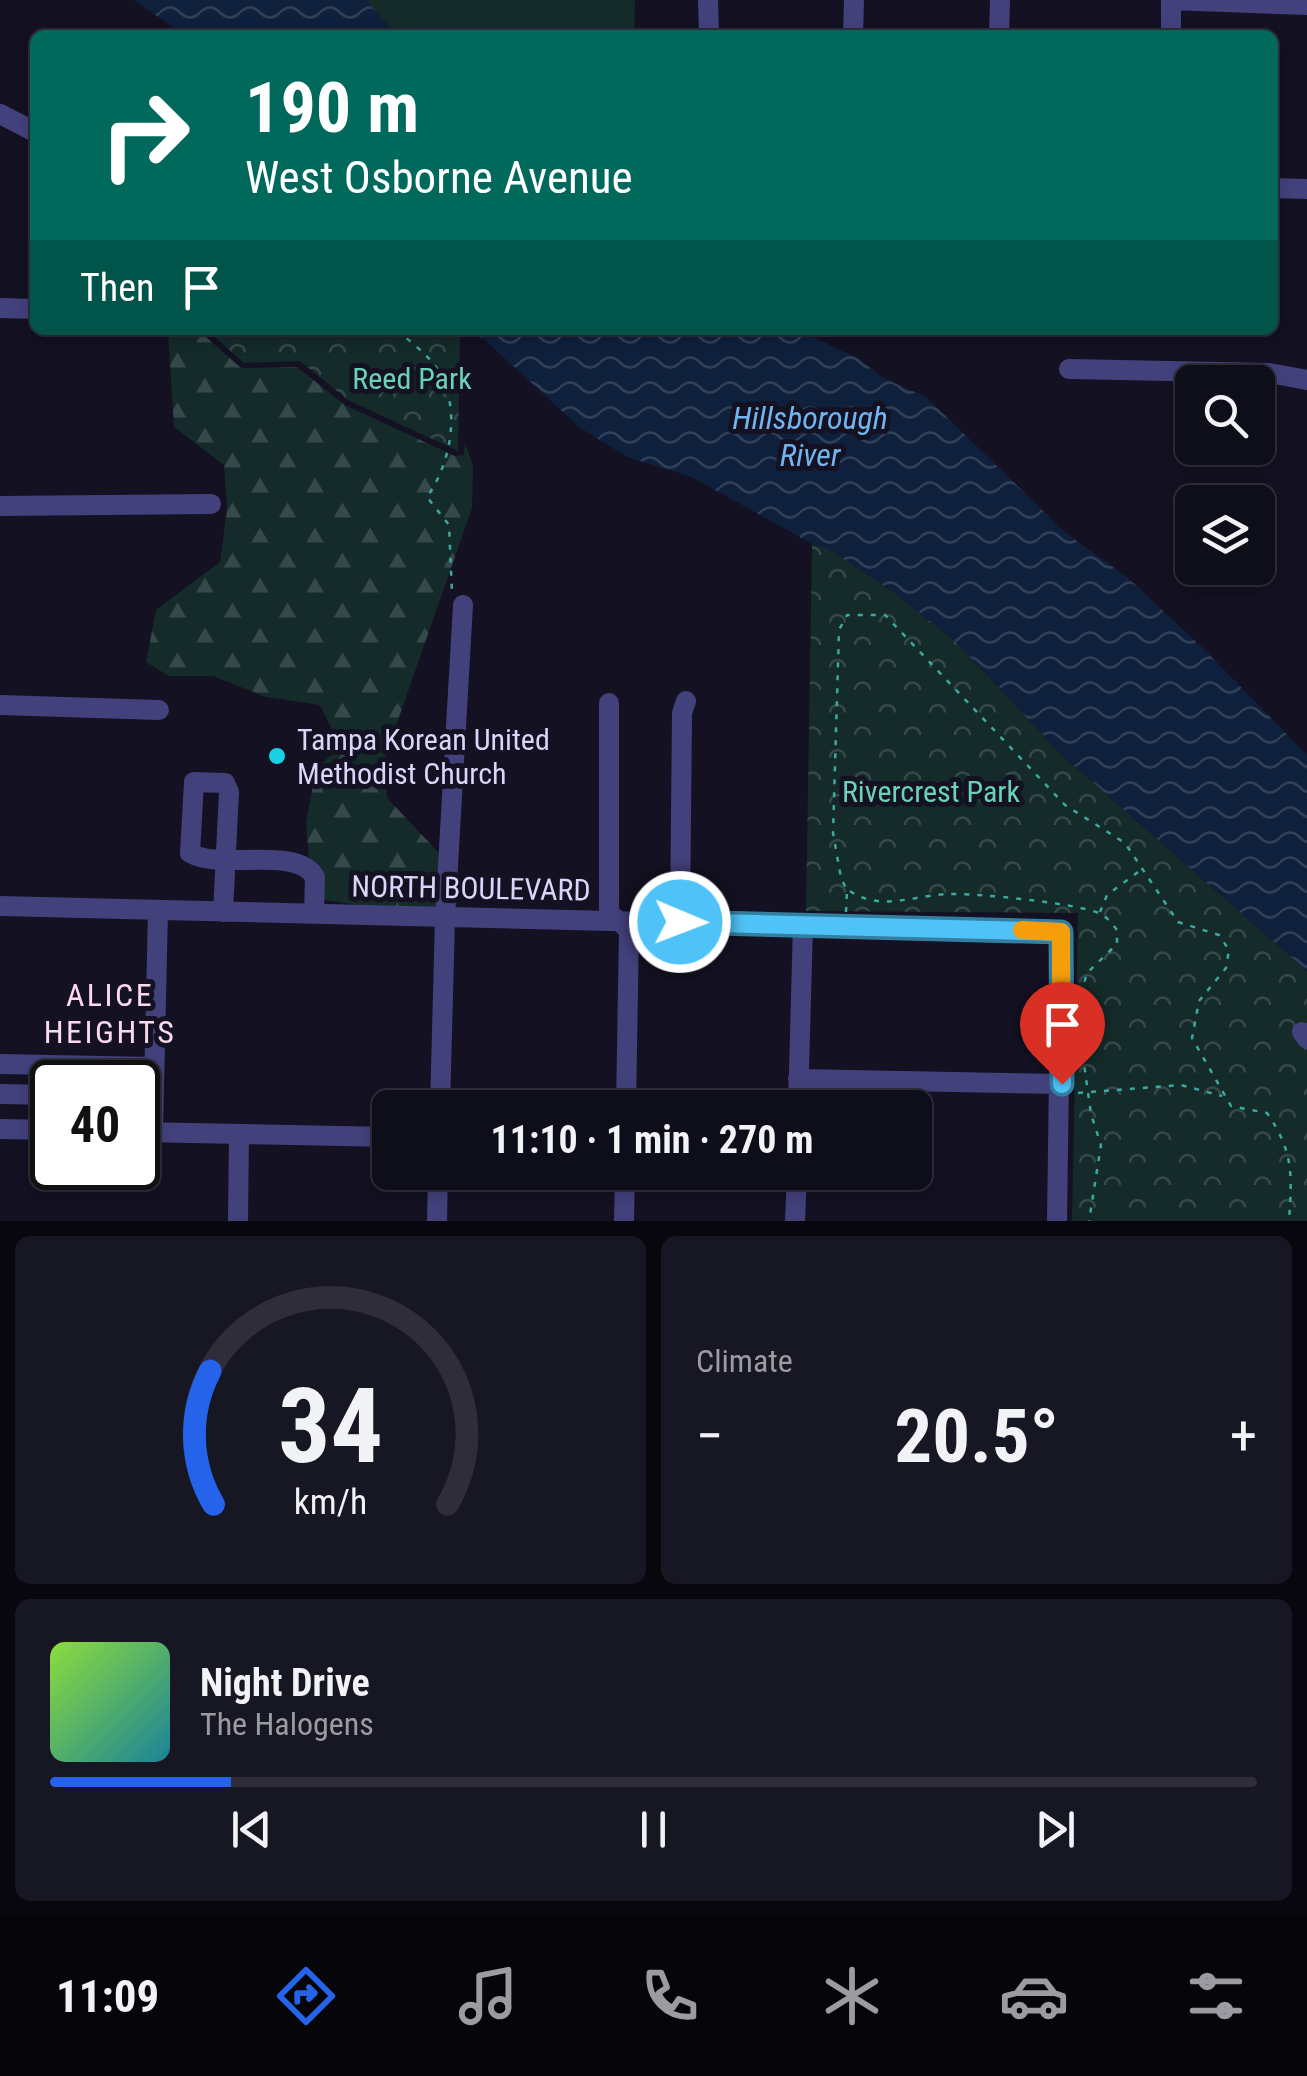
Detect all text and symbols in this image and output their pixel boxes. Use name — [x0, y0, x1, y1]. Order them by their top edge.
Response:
text: 190 m — [245, 67, 419, 149]
icon: right — [80, 70, 210, 200]
text: West Osborne Avenue — [245, 151, 633, 204]
icon: arrive — [174, 260, 229, 315]
text: Then — [80, 266, 154, 310]
park label: Reed Park — [352, 361, 472, 396]
map controls — [1175, 365, 1275, 585]
button: search — [1175, 365, 1275, 465]
water label: Hillsborough River — [732, 399, 888, 474]
button: layers — [1175, 485, 1275, 585]
place label: Tampa Korean United Methodist Church — [297, 722, 550, 791]
marker: Tampa Korean United Methodist Church — [266, 745, 288, 767]
park label: Rivercrest Park — [842, 774, 1021, 809]
street label: NORTH BOULEVARD — [351, 868, 591, 908]
position arrow — [628, 870, 732, 974]
district label: ALICE HEIGHTS — [44, 976, 176, 1051]
pin — [1020, 982, 1105, 1085]
icon: arrive — [1035, 997, 1090, 1052]
speed limit sign: 40 — [30, 1060, 160, 1190]
text: 11:10 · 1 min · 270 m — [491, 1118, 813, 1162]
text: Climate — [696, 1342, 793, 1380]
text: 34 — [278, 1366, 383, 1487]
text: 20.5° — [894, 1392, 1059, 1480]
text: − — [696, 1404, 724, 1468]
text: + — [1230, 1404, 1257, 1468]
text: km/h — [294, 1481, 367, 1523]
text: Night Drive — [200, 1661, 370, 1705]
text: The Halogens — [200, 1705, 374, 1743]
icon: previous — [224, 1802, 279, 1857]
icon: pause — [626, 1802, 681, 1857]
icon: next — [1028, 1802, 1083, 1857]
icon: directions — [271, 1961, 341, 2031]
icon: music — [453, 1961, 523, 2031]
icon: phone — [635, 1961, 705, 2031]
icon: climate — [817, 1961, 887, 2031]
icon: car — [999, 1961, 1069, 2031]
icon: filters — [1181, 1961, 1251, 2031]
text: 11:09 — [56, 1970, 159, 2023]

